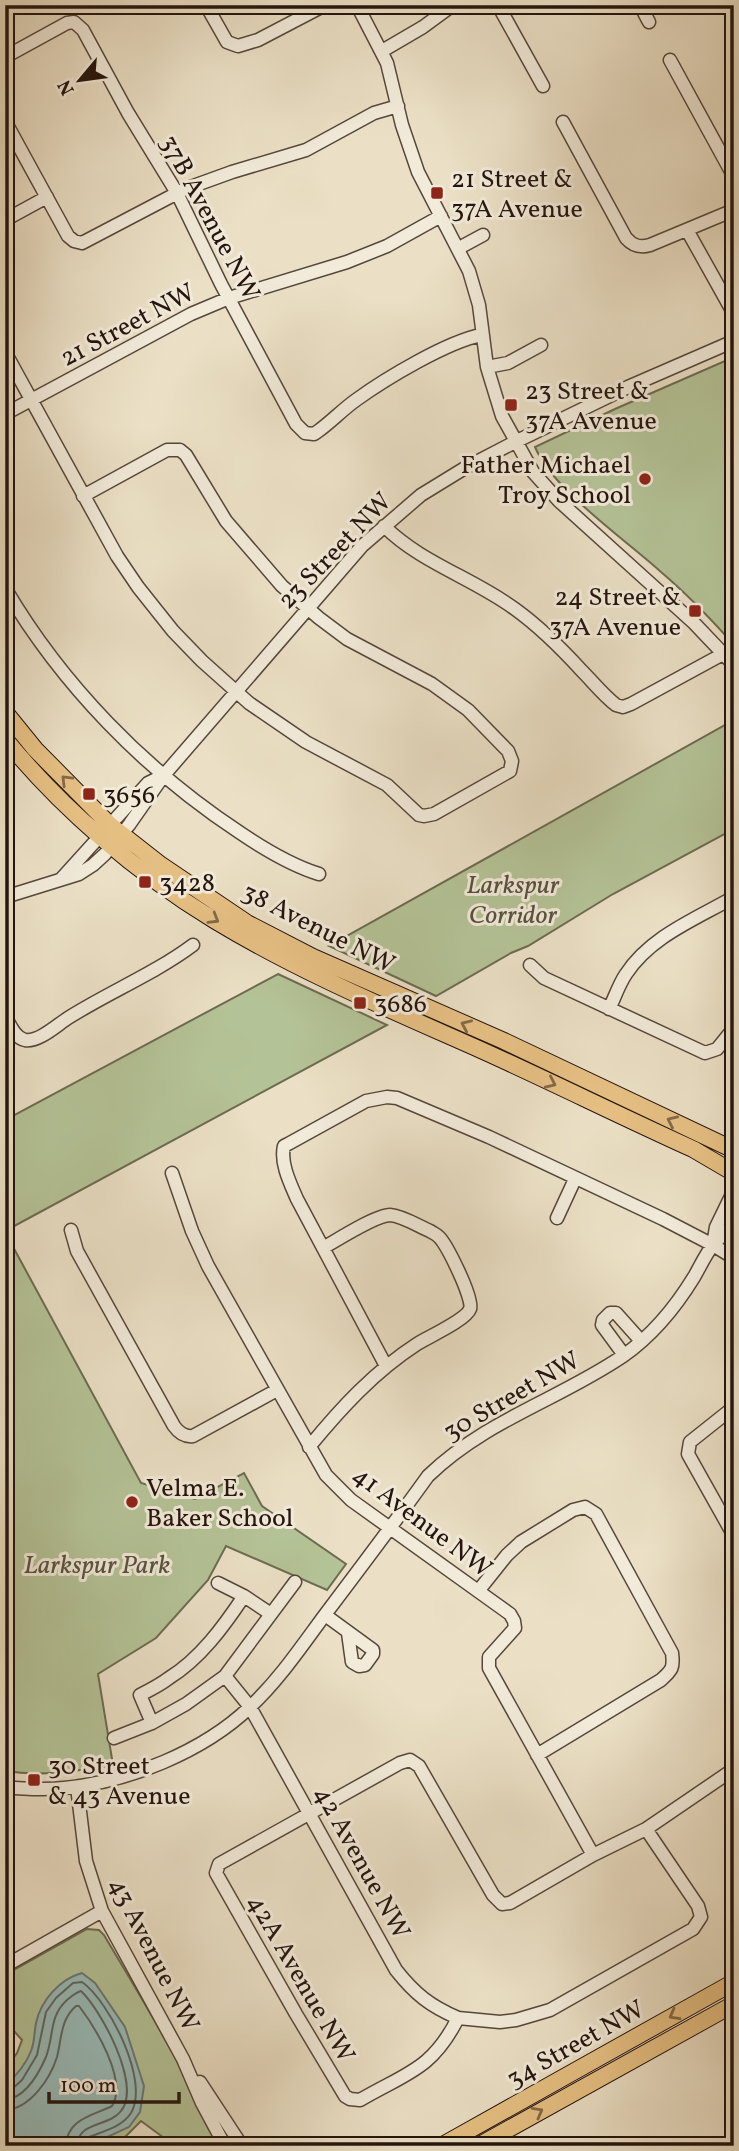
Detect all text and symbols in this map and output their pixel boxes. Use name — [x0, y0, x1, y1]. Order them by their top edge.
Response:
north arrow — [46, 46, 116, 116]
text: N — [52, 75, 82, 100]
street label: 37B Avenue NW — [150, 129, 268, 307]
place label: 21 Street & 37A Avenue — [451, 162, 583, 228]
marker: 21 Street & 37A Avenue — [429, 185, 445, 201]
street label: 21 Street NW — [54, 275, 202, 376]
place label: 23 Street & 37A Avenue — [525, 374, 657, 440]
marker: 23 Street & 37A Avenue — [503, 397, 519, 413]
place label: Father Michael Troy School — [461, 448, 631, 514]
marker: Father Michael Troy School — [637, 471, 653, 487]
street label: 23 Street NW — [270, 485, 401, 618]
place label: 24 Street & 37A Avenue — [549, 580, 681, 646]
marker: 24 Street & 37A Avenue — [687, 603, 703, 619]
one-way arrow — [62, 776, 75, 789]
place label: 3656 — [103, 778, 155, 814]
marker: 3656 — [81, 786, 97, 802]
place label: 3428 — [159, 866, 215, 902]
park label: Larkspur Corridor — [467, 868, 560, 934]
marker: 3428 — [137, 874, 153, 890]
street label: 38 Avenue NW — [235, 875, 401, 983]
one-way arrow — [206, 911, 219, 924]
place label: 3686 — [374, 987, 427, 1023]
marker: 3686 — [352, 995, 368, 1011]
one-way arrow — [461, 1019, 473, 1033]
one-way arrow — [544, 1074, 556, 1088]
one-way arrow — [667, 1115, 679, 1129]
street label: 30 Street NW — [437, 1343, 587, 1450]
street label: 41 Avenue NW — [345, 1458, 499, 1587]
place label: Velma E. Baker School — [146, 1471, 293, 1537]
marker: Velma E. Baker School — [124, 1494, 140, 1510]
park label: Larkspur Park — [24, 1548, 170, 1584]
place label: 30 Street & 43 Avenue — [48, 1749, 191, 1815]
marker: 30 Street & 43 Avenue — [26, 1772, 42, 1788]
street label: 42 Avenue NW — [304, 1780, 418, 1946]
street label: 43 Avenue NW — [99, 1872, 208, 2038]
street label: 42A Avenue NW — [238, 1888, 363, 2070]
street label: 34 Street NW — [500, 1992, 652, 2098]
one-way arrow — [669, 2007, 681, 2020]
scale bar — [49, 2060, 178, 2104]
text: 100 m — [60, 2072, 117, 2101]
one-way arrow — [531, 2107, 543, 2120]

